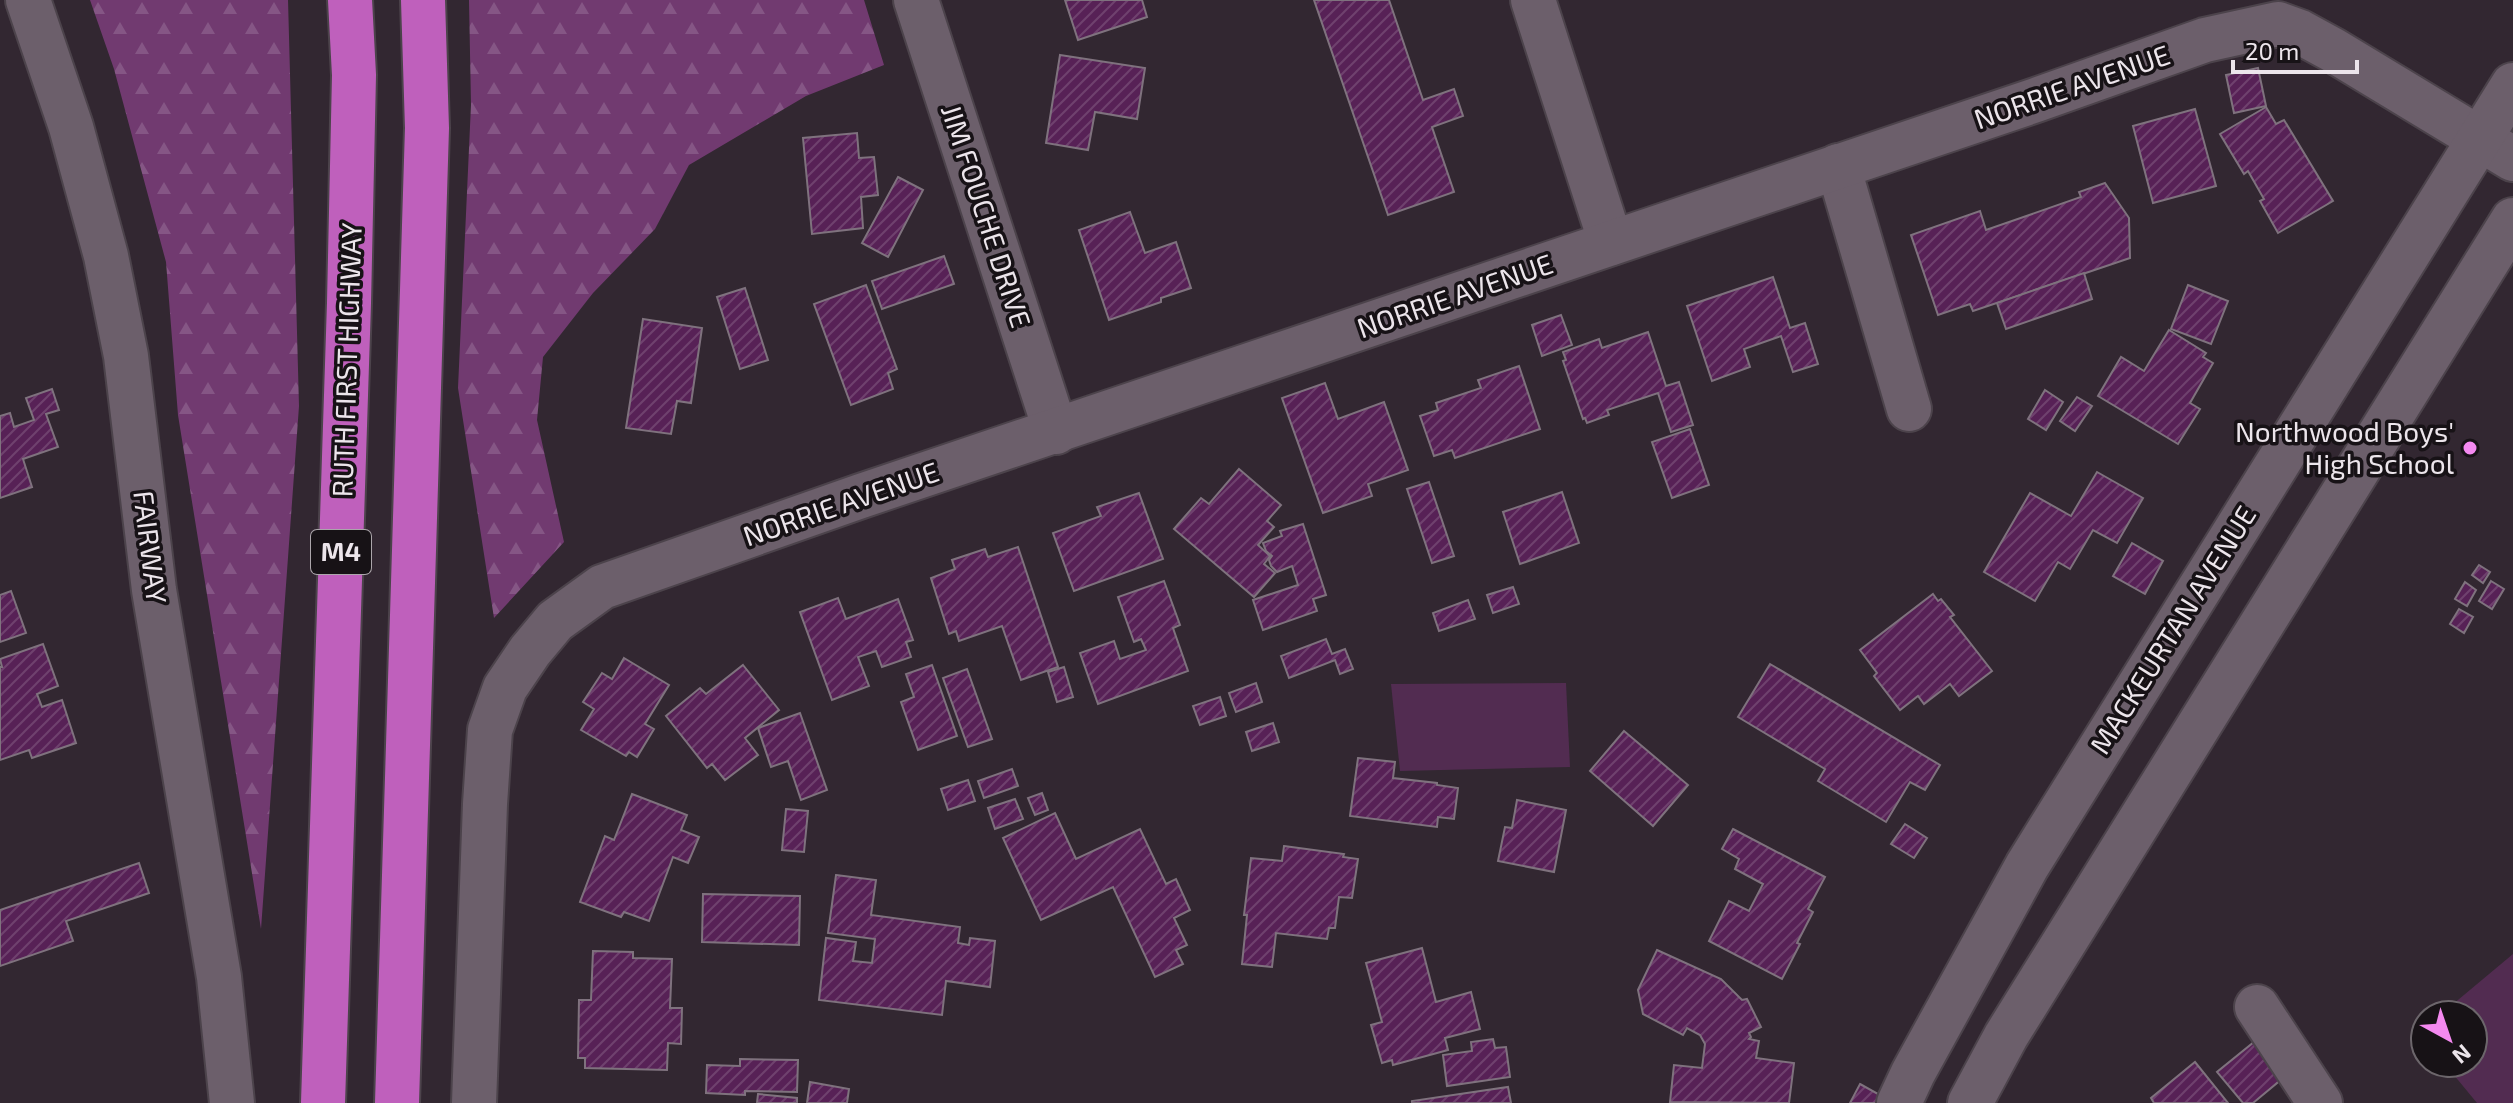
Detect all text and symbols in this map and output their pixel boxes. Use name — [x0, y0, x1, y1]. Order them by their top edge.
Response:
scale bar — [2233, 24, 2357, 74]
text: 20 m — [2245, 36, 2299, 65]
street label: NORRIE AVENUE — [1969, 37, 2174, 135]
street label: JIM FOUCHE DRIVE — [935, 100, 1039, 331]
street label: RUTH FIRST HIGHWAY — [324, 222, 368, 498]
street label: NORRIE AVENUE — [1352, 246, 1557, 344]
place label: Northwood Boys' High School — [2235, 414, 2455, 480]
marker: Northwood Boys' High School — [2461, 439, 2479, 457]
street label: NORRIE AVENUE — [738, 454, 943, 552]
street label: FAIRWAY — [127, 488, 175, 605]
street label: MACKEURTAN AVENUE — [2082, 499, 2262, 760]
road number: M4 — [311, 530, 371, 574]
north arrow — [2409, 999, 2489, 1079]
text: N — [2448, 1040, 2477, 1070]

